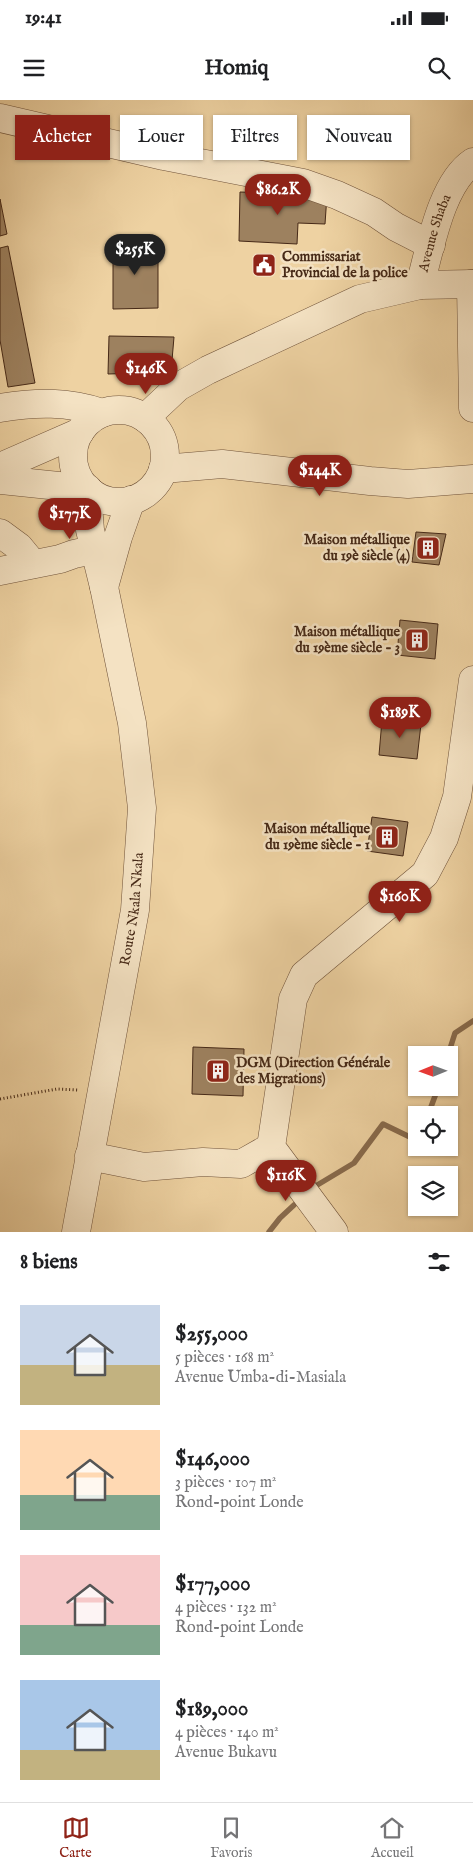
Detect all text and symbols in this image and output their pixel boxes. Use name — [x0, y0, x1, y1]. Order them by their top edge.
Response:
text: 19:41 — [25, 6, 62, 30]
icon: menu — [20, 54, 48, 82]
text: Homiq — [204, 54, 269, 82]
icon: search — [425, 54, 453, 82]
chip: Acheter — [15, 115, 110, 160]
chip: Louer — [120, 115, 203, 160]
chip: Filtres — [213, 115, 297, 160]
chip: Nouveau — [307, 115, 410, 160]
pin: $86.2K — [237, 174, 319, 216]
text: $86.2K — [256, 180, 300, 200]
street label: Avenue Shaba — [415, 190, 456, 275]
pin: $255K — [100, 234, 170, 276]
text: $255K — [115, 240, 155, 260]
place label: Commissariat Provincial de la police — [282, 248, 408, 282]
public building icon: Commissariat Provincial de la police — [251, 252, 277, 278]
pin: $146K — [111, 352, 181, 395]
text: $146K — [126, 359, 166, 379]
pin: $144K — [285, 454, 355, 497]
text: $144K — [299, 461, 341, 481]
pin: $177K — [35, 498, 105, 540]
text: $177K — [49, 504, 91, 524]
place label: Maison métallique du 19è siècle (4) — [304, 531, 411, 565]
building icon: Maison métallique du 19è siècle (4) — [415, 535, 441, 561]
place label: Maison métallique du 19ème siècle - 3 — [294, 623, 401, 657]
building icon: Maison métallique du 19ème siècle - 3 — [404, 627, 430, 653]
pin: $189K — [365, 696, 435, 739]
text: $189K — [380, 703, 420, 723]
place label: Maison métallique du 19ème siècle - 1 — [264, 820, 371, 854]
building icon: Maison métallique du 19ème siècle - 1 — [374, 824, 400, 850]
street label: Route Nkala Nkala — [116, 851, 148, 967]
pin: $160K — [365, 880, 435, 923]
text: $160K — [380, 887, 421, 907]
north arrow — [408, 1046, 458, 1096]
map controls — [408, 1046, 458, 1216]
place label: DGM (Direction Générale des Migrations) — [236, 1054, 391, 1088]
building icon: DGM (Direction Générale des Migrations) — [205, 1058, 231, 1084]
button: locate — [408, 1106, 458, 1156]
pin: $116K — [251, 1160, 321, 1202]
text: $116K — [266, 1166, 306, 1186]
button: layers — [408, 1166, 458, 1216]
icon: filters — [425, 1248, 453, 1276]
text: 8 biens — [20, 1249, 78, 1276]
text: $255,000 — [175, 1321, 248, 1348]
icon: home — [60, 1325, 120, 1385]
text: 5 pièces · 168 m² — [175, 1348, 274, 1368]
text: Avenue Umba-di-Masiala — [175, 1368, 346, 1388]
text: $146,000 — [175, 1446, 250, 1473]
icon: home — [60, 1450, 120, 1510]
text: 3 pièces · 107 m² — [175, 1473, 277, 1493]
text: Rond-point Londe — [175, 1493, 304, 1513]
text: $177,000 — [175, 1571, 251, 1598]
icon: home — [60, 1575, 120, 1635]
text: 4 pièces · 132 m² — [175, 1598, 277, 1618]
text: Rond-point Londe — [175, 1618, 304, 1638]
text: $189,000 — [175, 1696, 248, 1723]
icon: home — [60, 1700, 120, 1760]
text: 4 pièces · 140 m² — [175, 1723, 279, 1743]
text: Avenue Bukavu — [175, 1743, 277, 1763]
tab: Carte — [59, 1814, 92, 1862]
tab: Favoris — [210, 1814, 252, 1862]
tab: Accueil — [371, 1814, 414, 1862]

